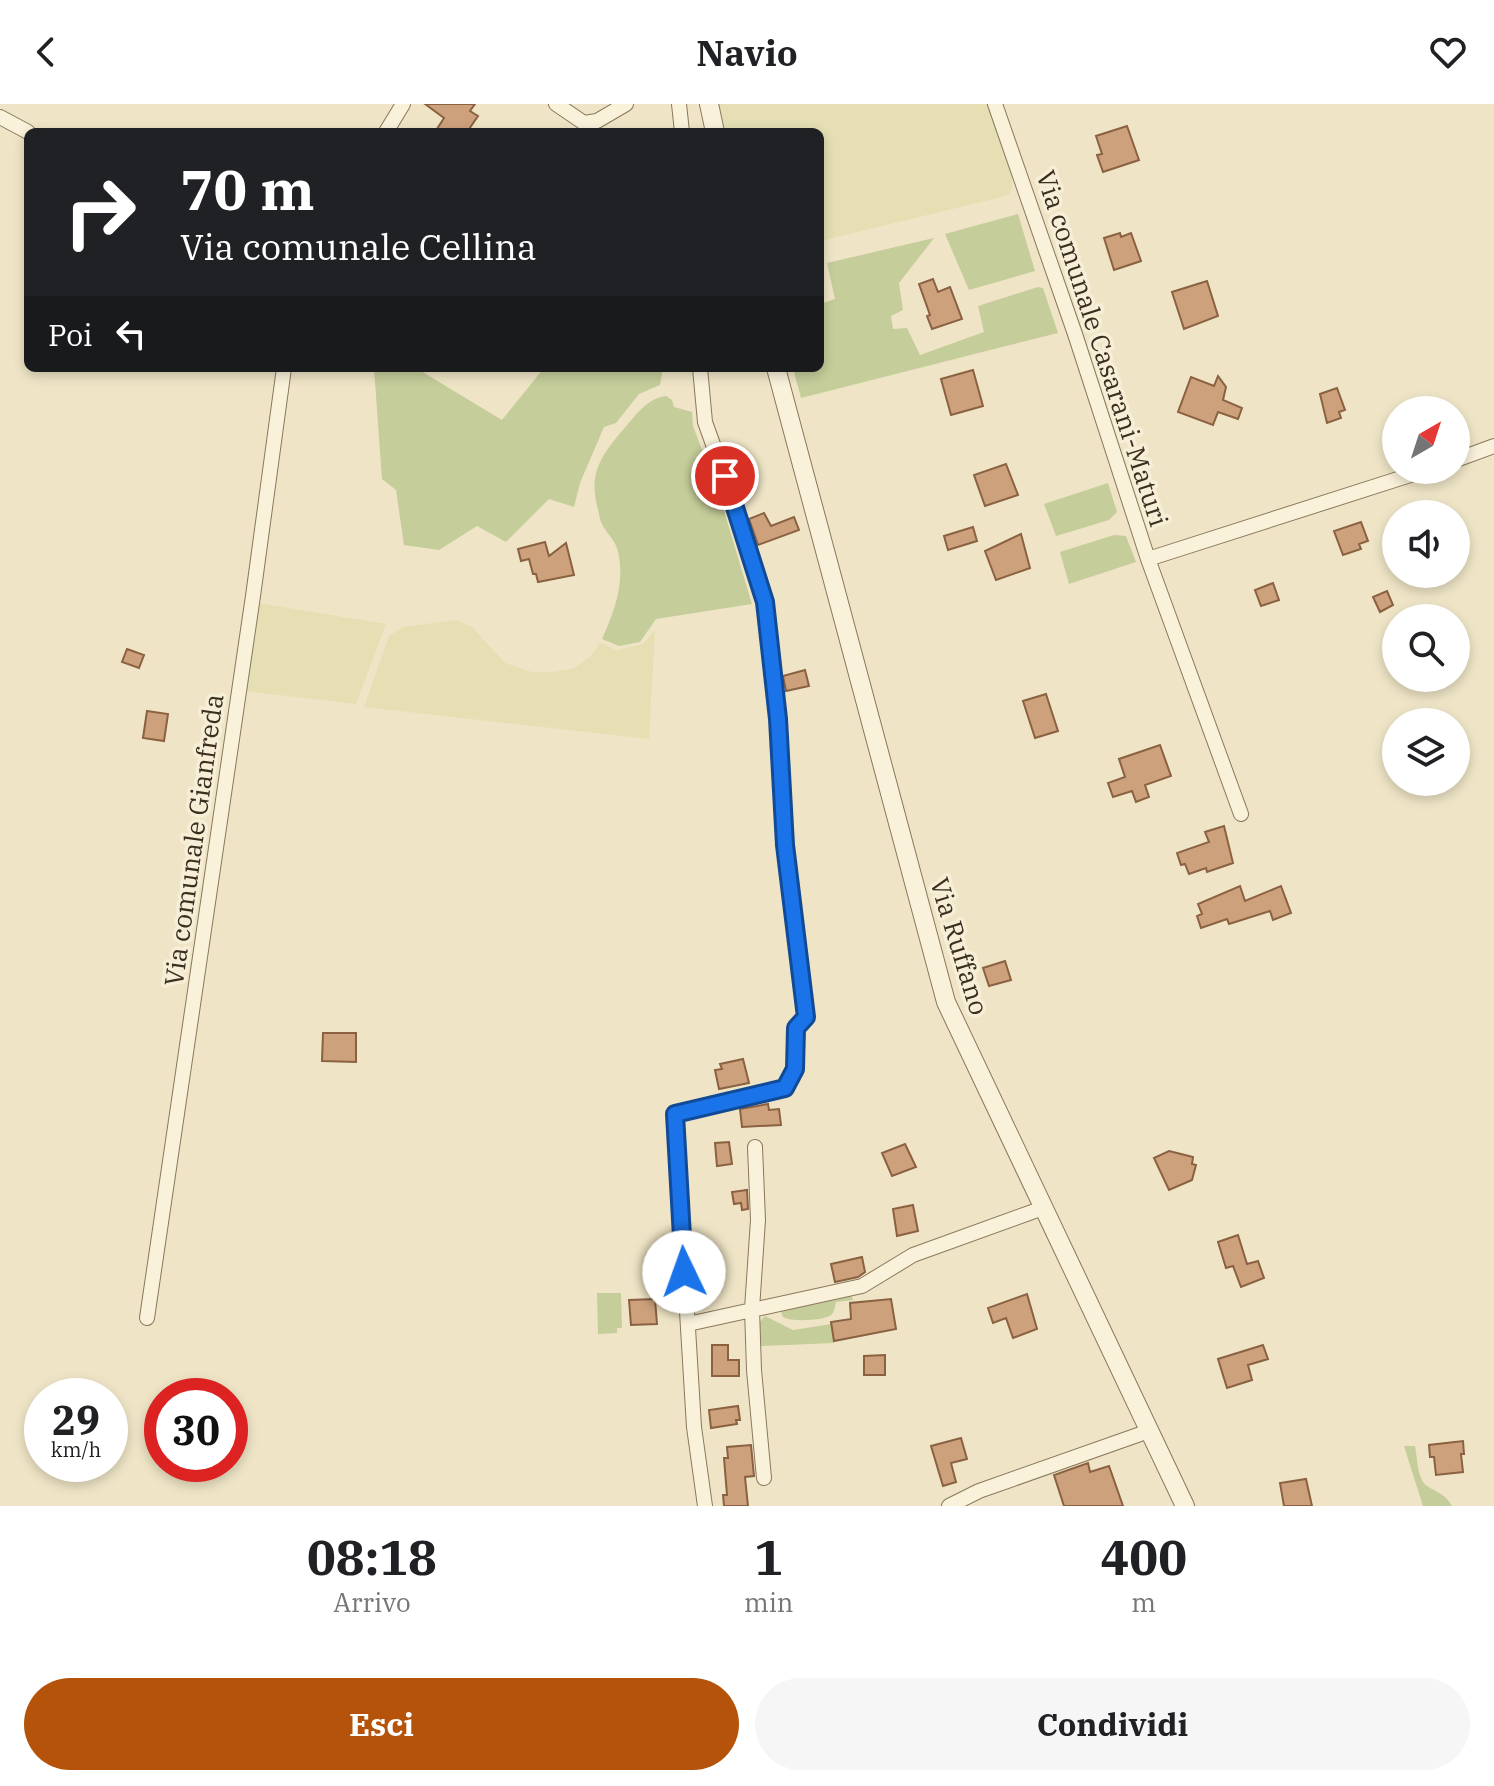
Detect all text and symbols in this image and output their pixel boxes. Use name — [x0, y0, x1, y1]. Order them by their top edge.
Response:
text: Navio — [696, 29, 798, 76]
icon: back — [24, 30, 68, 74]
icon: heart — [1426, 30, 1470, 74]
text: 70 m — [180, 153, 315, 225]
icon: right — [48, 160, 152, 264]
street label: Via comunale Casarani-Maturi — [1029, 166, 1177, 530]
text: Via comunale Cellina — [180, 223, 537, 270]
icon: left — [109, 312, 153, 356]
text: Poi — [48, 315, 93, 354]
north arrow — [1382, 396, 1470, 484]
map controls — [1382, 396, 1470, 796]
pin — [691, 442, 759, 510]
icon: arrive — [703, 454, 747, 498]
button: sound — [1382, 500, 1470, 588]
button: search — [1382, 604, 1470, 692]
street label: Via comunale Gianfreda — [156, 692, 230, 988]
button: layers — [1382, 708, 1470, 796]
street label: Via Ruffano — [923, 873, 997, 1019]
position arrow — [642, 1230, 726, 1314]
speed limit sign: 30 — [144, 1378, 248, 1482]
text: 29 — [52, 1394, 100, 1446]
text: km/h — [51, 1436, 101, 1463]
text: 08:18 — [307, 1526, 437, 1588]
text: 1 — [754, 1526, 783, 1588]
text: 400 — [1101, 1526, 1187, 1588]
text: Arrivo — [333, 1585, 411, 1619]
text: min — [744, 1585, 793, 1619]
text: m — [1131, 1585, 1156, 1619]
button: Esci — [24, 1678, 739, 1770]
button: Condividi — [755, 1678, 1470, 1770]

